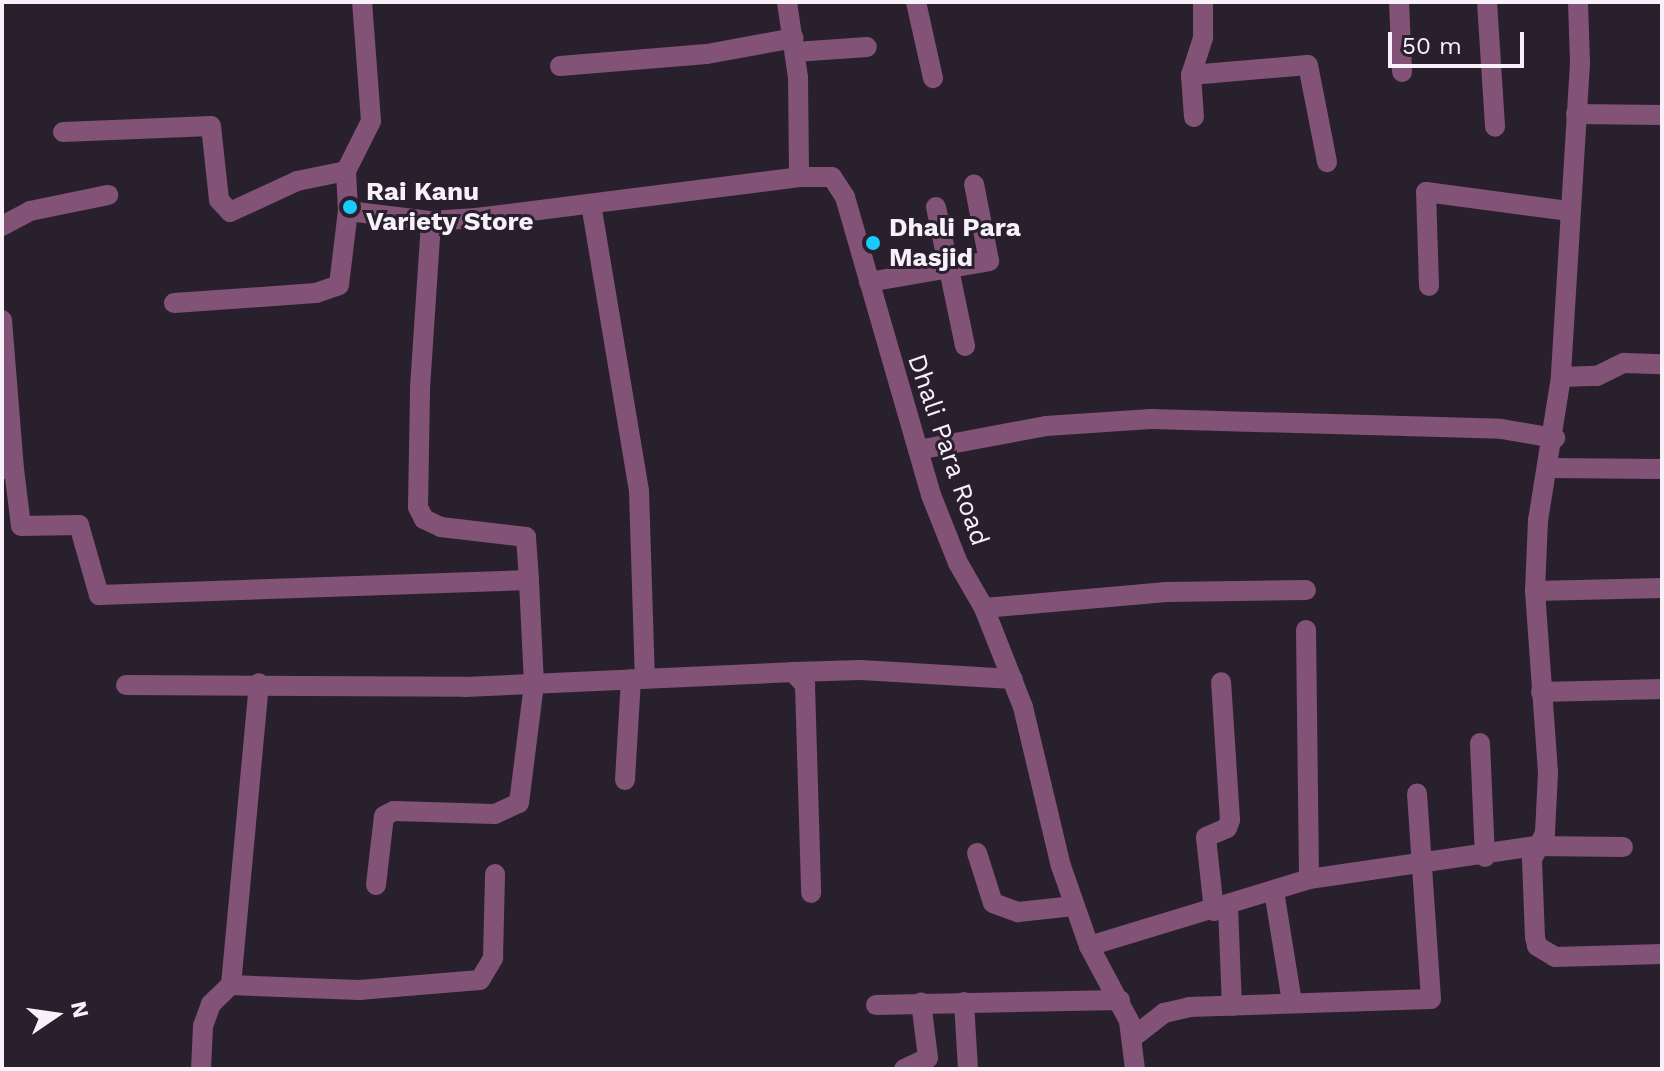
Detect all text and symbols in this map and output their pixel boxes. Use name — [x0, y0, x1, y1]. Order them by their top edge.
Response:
scale bar — [1392, 16, 1528, 66]
text: 50 m — [1402, 32, 1462, 60]
place label: Rai Kanu Variety Store — [366, 176, 534, 238]
marker: Rai Kanu Variety Store — [341, 198, 359, 216]
place label: Dhali Para Masjid — [889, 212, 1021, 274]
marker: Dhali Para Masjid — [864, 234, 882, 252]
street label: Dhali Para Road — [901, 350, 995, 550]
north arrow — [16, 975, 96, 1055]
text: N — [66, 999, 94, 1020]

